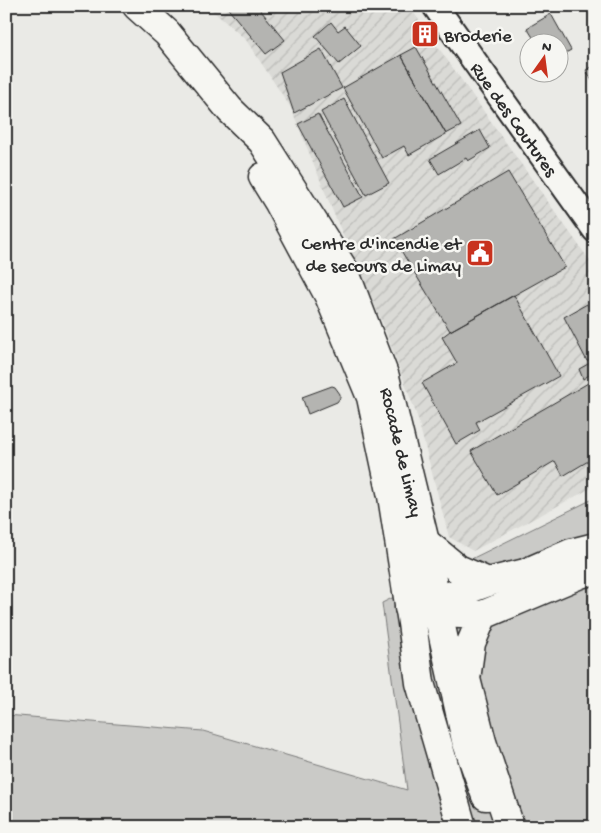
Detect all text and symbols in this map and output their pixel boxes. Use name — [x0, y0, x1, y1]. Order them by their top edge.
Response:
building icon: Broderie — [410, 19, 440, 49]
place label: Broderie — [443, 26, 512, 49]
north arrow — [518, 32, 568, 82]
text: N — [540, 38, 553, 57]
street label: Rue des Coutures — [464, 59, 562, 183]
place label: Centre d'incendie et de secours de Limay — [302, 234, 463, 279]
public building icon: Centre d'incendie et de secours de Limay — [465, 238, 495, 268]
street label: Rocade de Limay — [373, 386, 427, 520]

